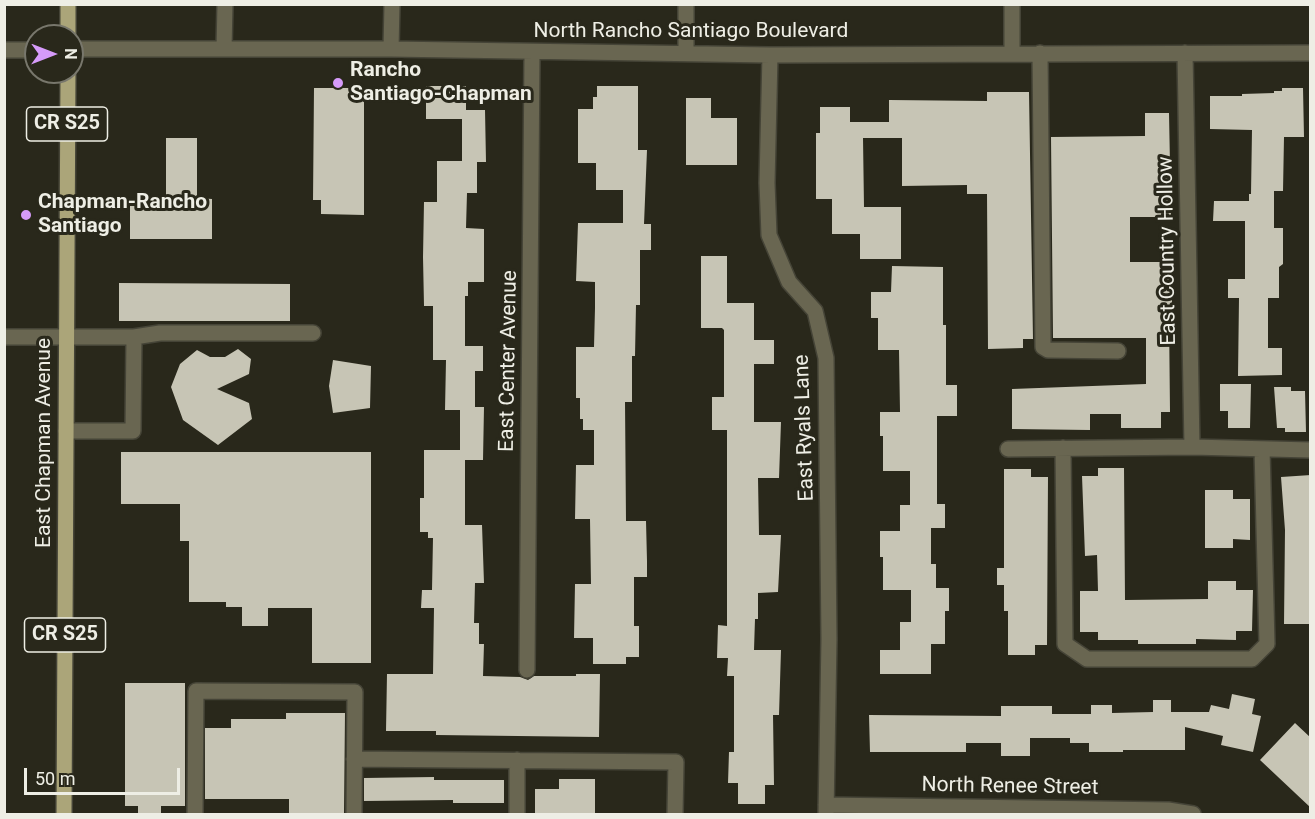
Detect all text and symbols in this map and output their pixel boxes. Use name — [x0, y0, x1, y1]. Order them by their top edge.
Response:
street label: North Rancho Santiago Boulevard — [534, 19, 848, 45]
north arrow — [24, 24, 84, 84]
text: N — [61, 48, 80, 60]
place label: Rancho Santiago-Chapman — [350, 58, 532, 108]
marker: Rancho Santiago-Chapman — [331, 76, 345, 90]
road number: CR S25 — [26, 107, 107, 141]
street label: East Country Hollow — [1154, 156, 1182, 346]
place label: Chapman-Rancho Santiago — [38, 190, 207, 240]
marker: Chapman-Rancho Santiago — [19, 208, 33, 222]
street label: East Center Avenue — [495, 270, 523, 452]
street label: East Chapman Avenue — [32, 338, 58, 548]
street label: East Ryals Lane — [790, 354, 820, 502]
road number: CR S25 — [25, 618, 106, 652]
scale bar — [27, 756, 183, 794]
text: 50 m — [35, 768, 75, 789]
street label: North Renee Street — [921, 773, 1099, 801]

